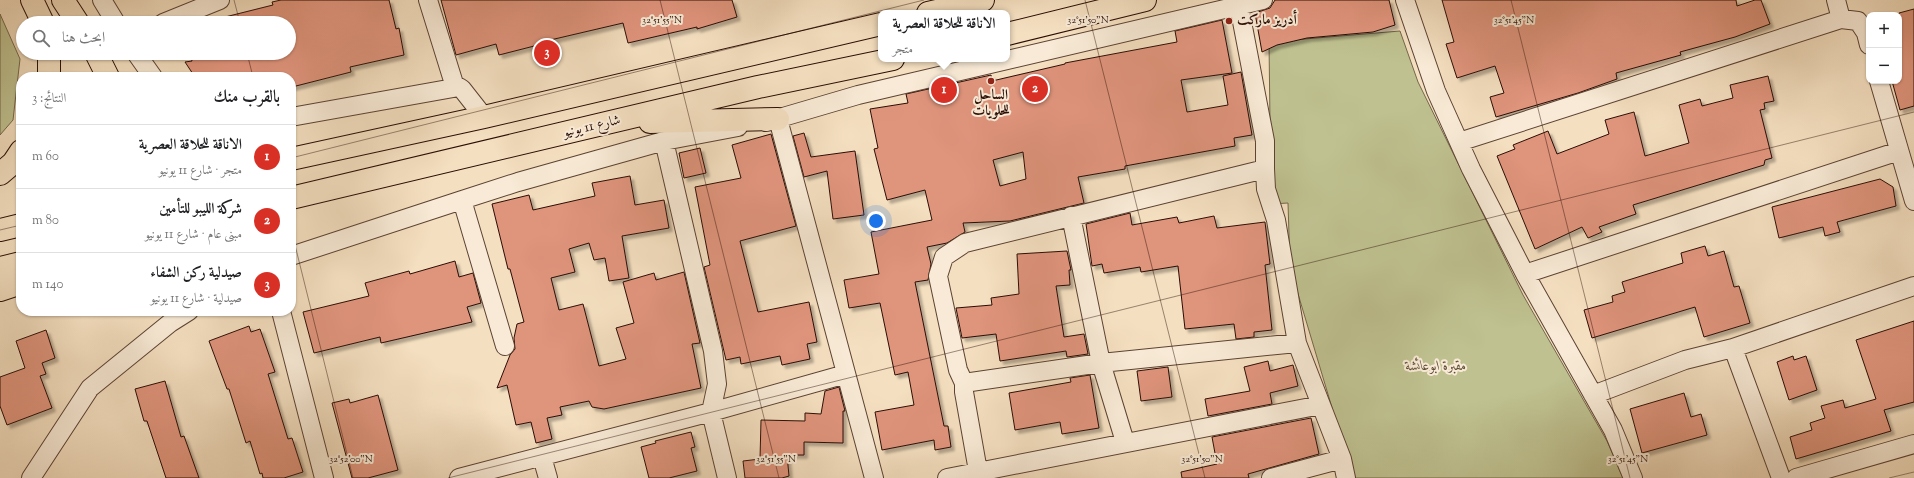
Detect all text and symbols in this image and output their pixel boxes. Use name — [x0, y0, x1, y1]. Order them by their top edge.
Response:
place label: أدريز ماركت — [1237, 9, 1298, 31]
popup — [878, 10, 1010, 62]
map controls — [1866, 12, 1902, 84]
button: + — [1866, 12, 1902, 48]
text: 32°51'55"N — [642, 13, 682, 28]
text: 32°51'50"N — [1067, 13, 1109, 28]
text: 32°51'45"N — [1494, 13, 1534, 28]
text: الاناقة للحلاقة العصرية — [892, 14, 996, 35]
search box — [16, 16, 296, 60]
marker: أدريز ماركت — [1224, 16, 1234, 26]
icon: search — [30, 27, 52, 49]
text: ابحث هنا — [62, 28, 105, 49]
pin: 3 — [534, 38, 560, 68]
text: متجر — [892, 41, 913, 59]
button: − — [1866, 48, 1902, 84]
pin: 2 — [1022, 74, 1048, 104]
pin: 1 — [931, 75, 957, 105]
marker: الساحل للحلويات — [986, 76, 996, 86]
text: بالقرب منك — [214, 86, 280, 110]
place label: الساحل للحلويات — [972, 86, 1010, 122]
text: النتائج: 3 — [32, 90, 66, 108]
street label: شارع 11 يونيو — [559, 111, 623, 144]
text: الاناقة للحلاقة العصرية — [139, 135, 242, 156]
text: 60 m — [32, 148, 59, 166]
text: 1 — [265, 148, 269, 166]
text: متجر · شارع 11 يونيو — [158, 162, 242, 180]
text: شركة الليبو للتأمين — [159, 199, 242, 220]
your location — [866, 211, 886, 231]
text: 80 m — [32, 212, 59, 230]
text: 2 — [264, 212, 270, 230]
text: مبنى عام · شارع 11 يونيو — [145, 226, 242, 244]
text: صيدلية ركن الشفاء — [150, 263, 242, 284]
text: 140 m — [32, 276, 63, 294]
text: 3 — [264, 276, 270, 294]
text: صيدلية · شارع 11 يونيو — [150, 290, 242, 308]
park label: مقبرة ابوعائشة — [1403, 357, 1467, 377]
text: 32°52'00"N — [329, 452, 373, 467]
text: 32°51'55"N — [756, 452, 796, 467]
text: 32°51'50"N — [1181, 452, 1223, 467]
text: 32°51'45"N — [1608, 452, 1648, 467]

